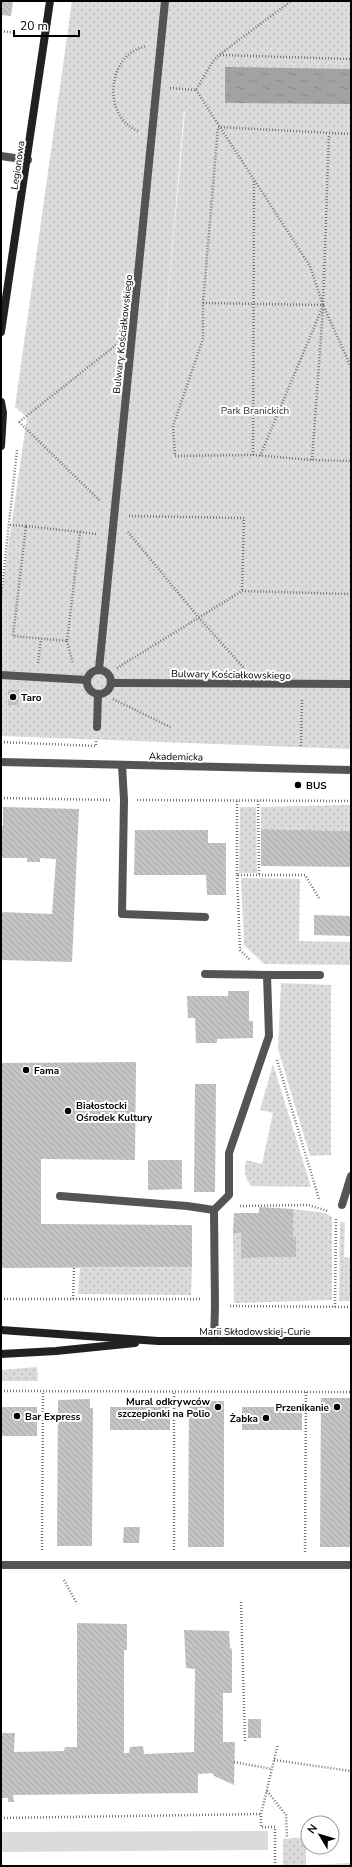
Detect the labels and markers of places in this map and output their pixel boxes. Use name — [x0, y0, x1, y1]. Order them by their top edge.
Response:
place label: Taro — [21, 691, 42, 705]
marker: Taro — [8, 692, 18, 702]
place label: BUS — [306, 779, 327, 793]
marker: BUS — [293, 780, 303, 790]
place label: Fama — [34, 1064, 59, 1078]
marker: Fama — [21, 1065, 31, 1075]
place label: Białostocki Ośrodek Kultury — [76, 1099, 153, 1125]
marker: Białostocki Ośrodek Kultury — [63, 1106, 73, 1116]
place label: Mural odkrywców szczepionki na Polio — [117, 1395, 210, 1421]
place label: Przenikanie — [276, 1401, 330, 1415]
marker: Mural odkrywców szczepionki na Polio — [213, 1402, 223, 1412]
marker: Przenikanie — [332, 1402, 342, 1412]
place label: Bar Express — [25, 1410, 81, 1424]
marker: Bar Express — [12, 1411, 22, 1421]
place label: Żabka — [230, 1412, 258, 1426]
marker: Żabka — [261, 1413, 271, 1423]

